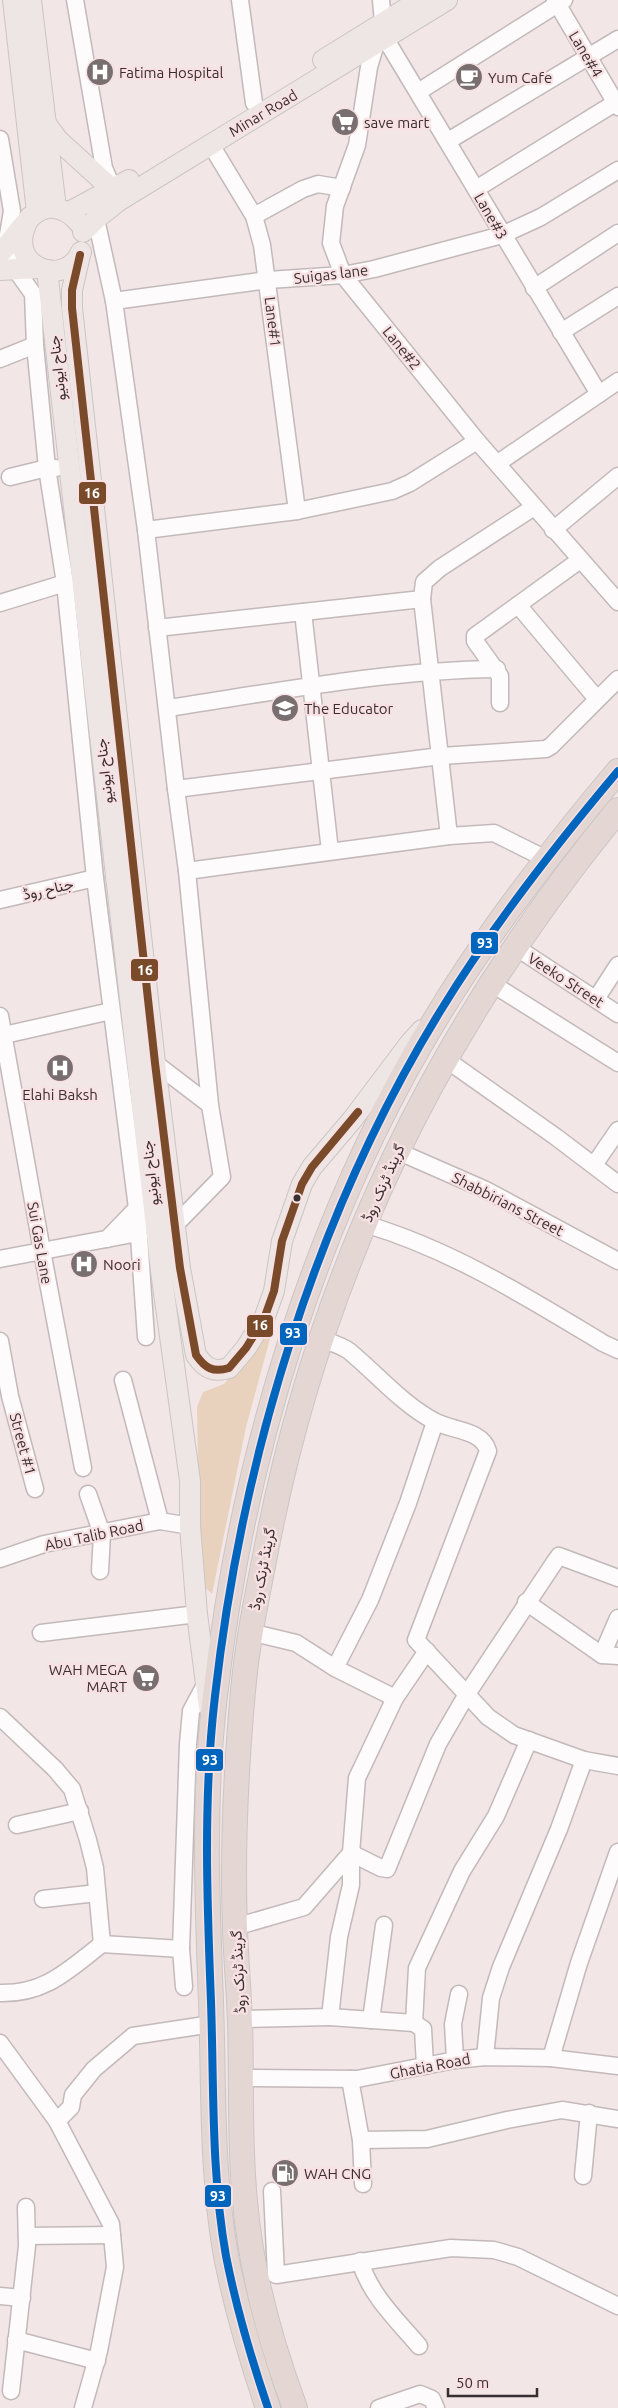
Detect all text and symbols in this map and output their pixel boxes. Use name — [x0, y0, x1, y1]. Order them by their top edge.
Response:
street label: Lane#4 — [566, 28, 606, 80]
hospital icon: Fatima Hospital — [85, 57, 115, 87]
cafe icon: Yum Cafe — [454, 62, 484, 92]
place label: Fatima Hospital — [119, 64, 223, 81]
place label: Yum Cafe — [488, 69, 552, 86]
street label: Minar Road — [226, 86, 300, 140]
supermarket icon: save mart — [330, 107, 360, 137]
place label: save mart — [364, 114, 430, 131]
street label: Lane#3 — [471, 190, 511, 242]
street label: Suigas lane — [293, 261, 369, 287]
street label: Lane#1 — [261, 296, 285, 348]
street label: Lane#2 — [379, 323, 425, 373]
street label: جناح ایونیو — [45, 334, 72, 401]
line badge: 16 — [78, 481, 107, 505]
text: 16 — [84, 485, 100, 501]
school or university icon: The Educator — [270, 693, 300, 723]
place label: The Educator — [304, 700, 394, 717]
street label: جناح ایونیو — [92, 737, 119, 804]
street label: جناح روڈ — [21, 875, 76, 906]
line badge: 93 — [470, 931, 499, 955]
text: 93 — [477, 935, 493, 951]
street label: Veeko Street — [525, 949, 607, 1011]
line badge: 16 — [130, 958, 159, 982]
text: 16 — [137, 962, 153, 978]
hospital icon: Elahi Baksh — [45, 1053, 75, 1083]
place label: Elahi Baksh — [22, 1086, 98, 1103]
street label: جناح ایونیو — [138, 1139, 165, 1206]
street label: گرینڈ ٹرنک روڈ — [358, 1141, 409, 1225]
street label: Shabbirians Street — [449, 1169, 567, 1239]
unlabelled marker — [292, 1193, 302, 1203]
street label: Sui Gas Lane — [24, 1201, 56, 1285]
hospital icon: Noori — [69, 1249, 99, 1279]
place label: Noori — [103, 1256, 141, 1273]
line badge: 16 — [246, 1314, 274, 1338]
text: 16 — [252, 1317, 268, 1333]
line badge: 93 — [279, 1322, 308, 1346]
text: 93 — [285, 1325, 301, 1341]
street label: Street #1 — [7, 1411, 39, 1477]
street label: Abu Talib Road — [43, 1516, 145, 1554]
street label: گرینڈ ٹرنک روڈ — [246, 1526, 279, 1612]
place label: WAH MEGA MART — [49, 1661, 128, 1695]
supermarket icon: WAH MEGA MART — [131, 1663, 161, 1693]
line badge: 93 — [195, 1748, 224, 1772]
text: 93 — [202, 1752, 218, 1768]
street label: گرینڈ ٹرنک روڈ — [227, 1930, 250, 2014]
street label: Ghatia Road — [388, 2050, 472, 2082]
fuel station icon: WAH CNG — [270, 2158, 300, 2188]
place label: WAH CNG — [304, 2165, 371, 2182]
line badge: 93 — [204, 2184, 232, 2208]
text: 93 — [210, 2188, 226, 2204]
scale bar — [448, 2366, 537, 2398]
text: 50 m — [456, 2374, 489, 2391]

